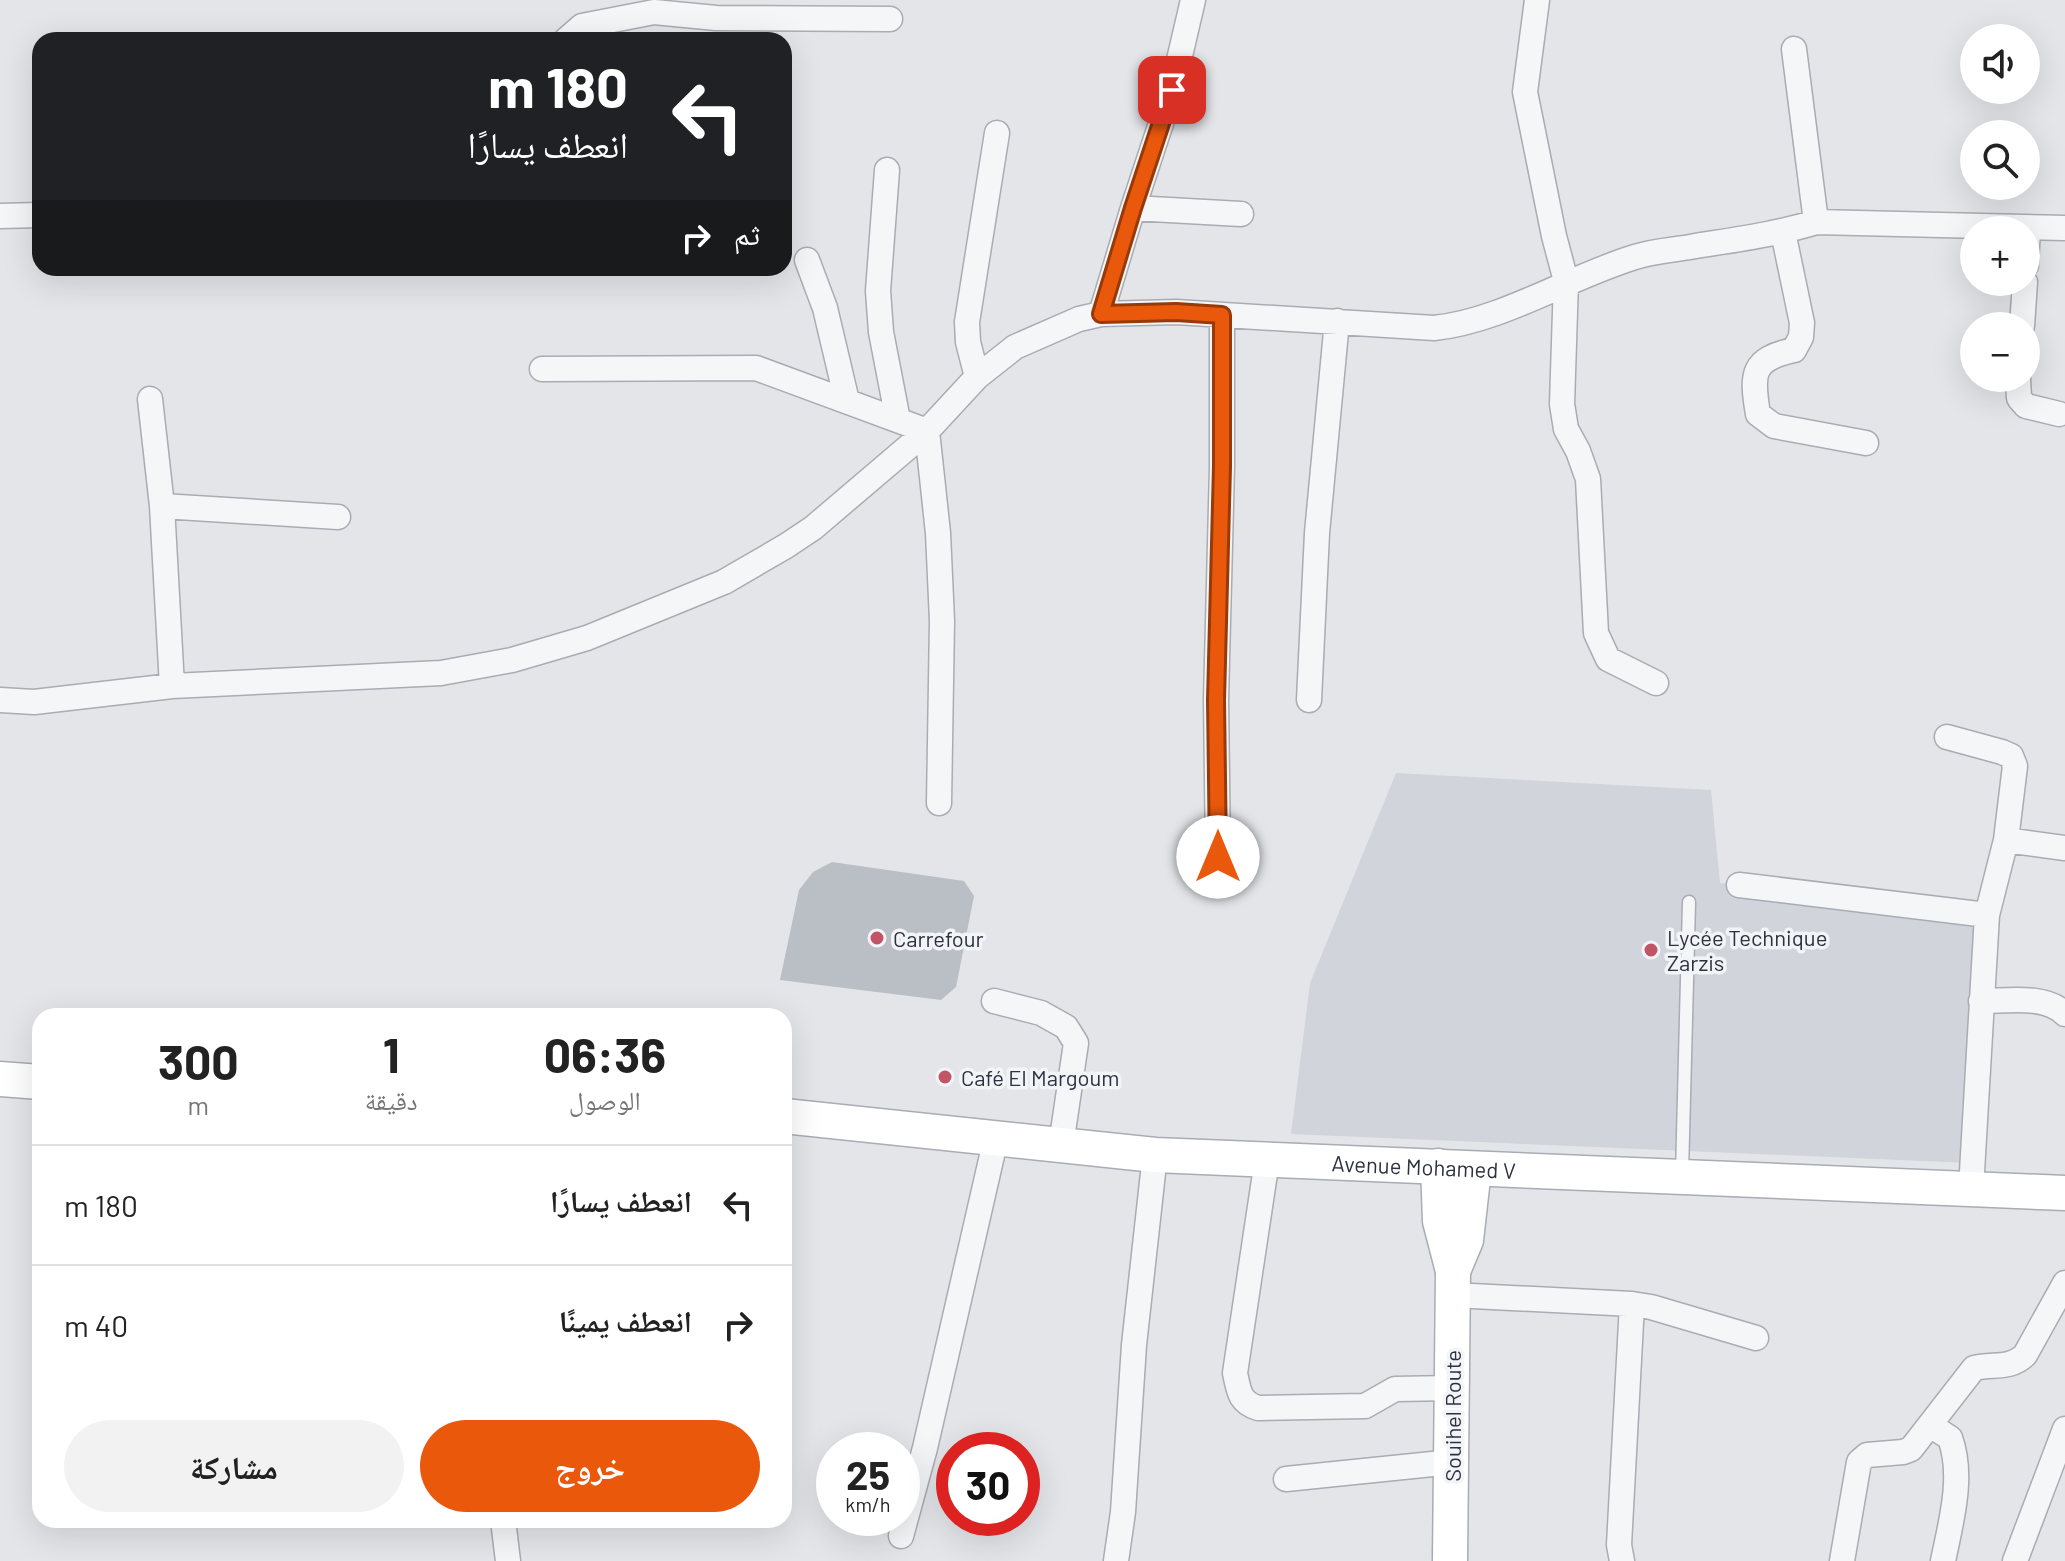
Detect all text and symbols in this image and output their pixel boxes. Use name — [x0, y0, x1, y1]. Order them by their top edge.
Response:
map controls — [1960, 24, 2040, 392]
button: sound — [1960, 24, 2040, 104]
text: 180 m — [488, 52, 628, 119]
pin — [1138, 56, 1206, 124]
icon: left — [656, 64, 760, 168]
icon: arrive — [1150, 68, 1194, 112]
button: search — [1960, 120, 2040, 200]
text: انعطف يسارًا — [468, 122, 628, 165]
text: ثم — [734, 215, 760, 251]
icon: right — [674, 216, 718, 260]
button: + — [1960, 216, 2040, 296]
button: − — [1960, 312, 2040, 392]
position arrow — [1176, 815, 1260, 899]
place label: Lycée Technique Zarzis — [1667, 924, 1827, 975]
place label: Carrefour — [893, 925, 984, 951]
marker: Carrefour — [868, 929, 886, 947]
marker: Lycée Technique Zarzis — [1642, 941, 1660, 959]
text: 1 — [383, 1025, 400, 1083]
text: 06:36 — [544, 1025, 666, 1083]
text: 300 — [158, 1032, 239, 1090]
place label: Café El Margoum — [961, 1064, 1120, 1090]
marker: Café El Margoum — [936, 1068, 954, 1086]
text: دقيقة — [365, 1084, 418, 1115]
text: الوصول — [569, 1084, 641, 1115]
text: m — [188, 1089, 209, 1120]
street label: Avenue Mohamed V — [1331, 1149, 1516, 1183]
text: انعطف يسارًا — [550, 1182, 692, 1218]
icon: left — [716, 1183, 760, 1227]
text: 180 m — [64, 1187, 138, 1223]
text: انعطف يمينًا — [559, 1302, 692, 1338]
icon: right — [716, 1303, 760, 1347]
text: 40 m — [64, 1307, 128, 1343]
street label: Souihel Route — [1439, 1350, 1465, 1482]
button: مشاركة — [64, 1420, 404, 1512]
button: خروج — [420, 1420, 760, 1512]
speed limit sign: 30 — [936, 1432, 1040, 1536]
text: 25 — [846, 1450, 890, 1498]
text: km/h — [845, 1492, 891, 1516]

